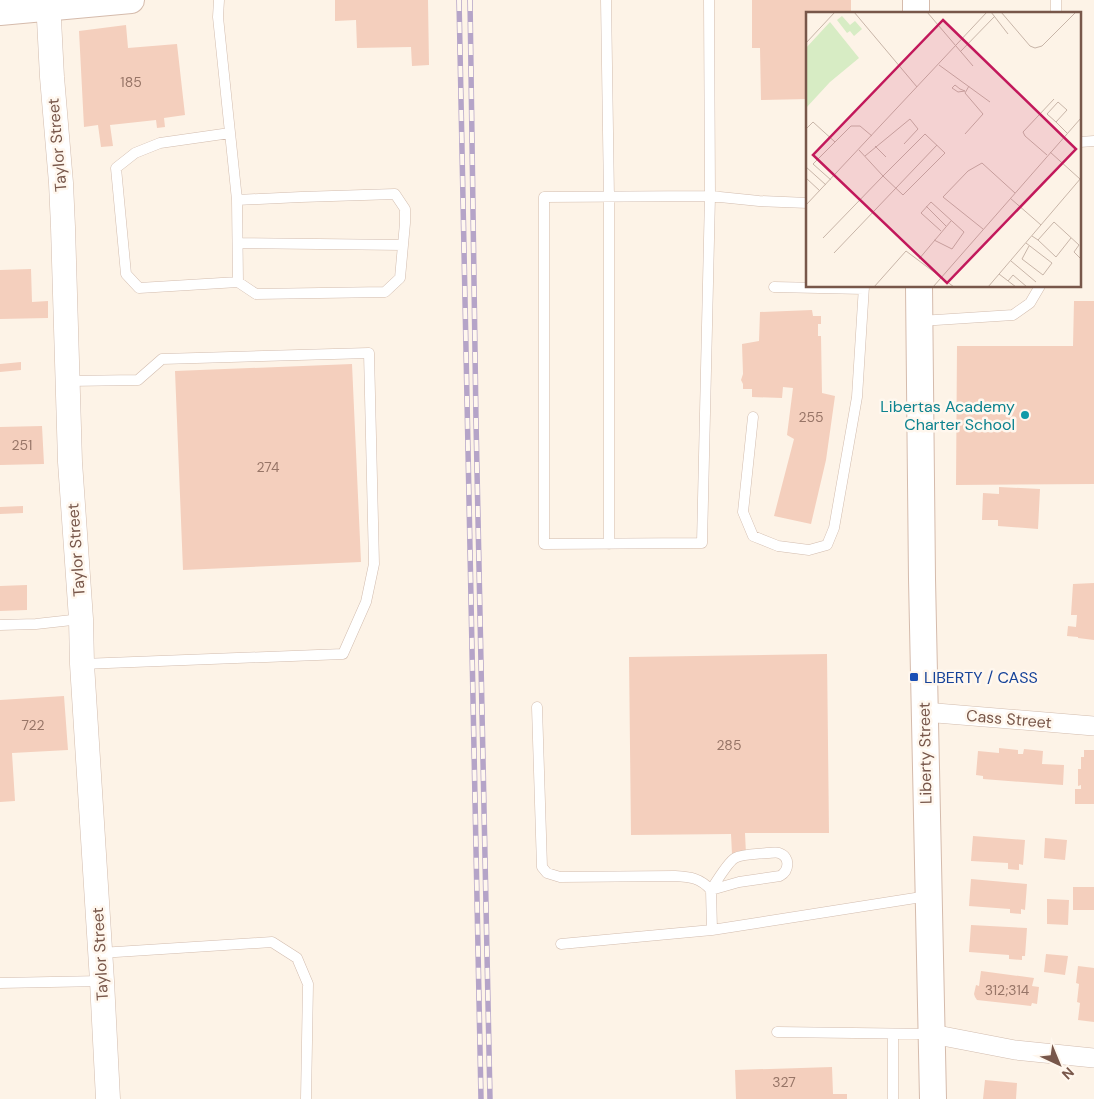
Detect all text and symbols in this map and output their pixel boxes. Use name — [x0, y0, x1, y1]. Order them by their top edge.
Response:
inset map — [806, 12, 1082, 288]
house number: 185 — [120, 73, 142, 91]
street label: Taylor Street — [42, 97, 72, 193]
place label: Libertas Academy Charter School — [880, 396, 1015, 435]
house number: 255 — [798, 408, 824, 426]
marker: Libertas Academy Charter School — [1019, 409, 1031, 421]
house number: 251 — [12, 436, 32, 454]
house number: 274 — [257, 458, 280, 476]
street label: Taylor Street — [62, 503, 90, 597]
place label: LIBERTY / CASS — [924, 667, 1038, 688]
marker: LIBERTY / CASS — [908, 671, 920, 683]
street label: Liberty Street — [914, 702, 936, 804]
street label: Cass Street — [965, 705, 1053, 733]
house number: 722 — [21, 716, 45, 734]
house number: 285 — [717, 736, 741, 754]
street label: Taylor Street — [87, 907, 113, 1001]
house number: 312;314 — [985, 981, 1030, 999]
north arrow — [1034, 1039, 1084, 1089]
text: N — [1058, 1063, 1078, 1083]
house number: 327 — [772, 1073, 796, 1091]

